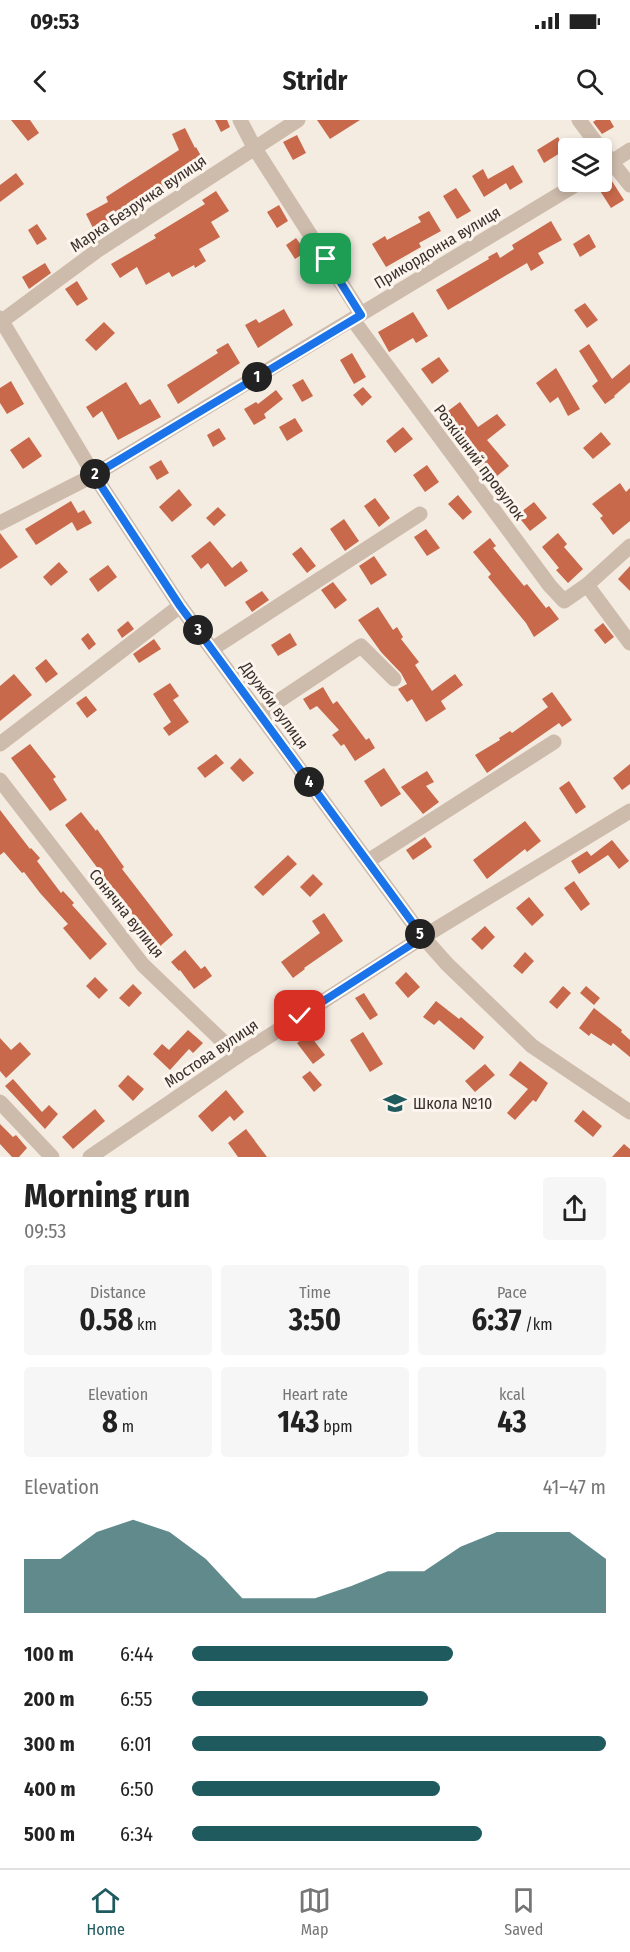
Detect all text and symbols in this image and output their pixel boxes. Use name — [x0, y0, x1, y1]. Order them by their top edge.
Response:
text: 09:53 — [30, 8, 79, 35]
icon: back — [24, 65, 57, 98]
text: Stridr — [283, 65, 348, 97]
icon: search — [573, 65, 606, 98]
map controls — [558, 138, 612, 192]
button: layers — [558, 138, 612, 192]
street label: Марка Безручка вулиця — [67, 151, 210, 256]
street label: Прикордонна вулиця — [371, 202, 504, 293]
pin — [300, 233, 351, 284]
icon: arrive — [309, 242, 342, 275]
pin: 1 — [242, 362, 272, 392]
text: 1 — [254, 367, 260, 386]
street label: Розкішний провулок — [430, 401, 530, 524]
pin: 2 — [80, 459, 110, 489]
text: 2 — [91, 464, 99, 483]
pin: 3 — [183, 615, 213, 645]
text: 3 — [194, 620, 202, 639]
street label: Дружби вулиця — [236, 657, 313, 753]
pin: 4 — [294, 767, 324, 797]
text: 4 — [305, 772, 313, 791]
street label: Сонячна вулиця — [85, 865, 168, 962]
pin: 5 — [405, 919, 435, 949]
text: 5 — [416, 924, 424, 943]
pin — [274, 990, 325, 1041]
icon: check — [283, 999, 316, 1032]
street label: Мостова вулиця — [161, 1015, 262, 1092]
school or university icon: Школа №10 — [382, 1090, 408, 1116]
place label: Школа №10 — [413, 1094, 492, 1113]
text: Morning run — [24, 1176, 190, 1216]
button: share — [543, 1177, 606, 1240]
text: 09:53 — [24, 1219, 66, 1243]
text: Distance — [90, 1283, 146, 1302]
text: Time — [299, 1283, 331, 1302]
text: Pace — [497, 1283, 527, 1302]
text: 0.58 — [79, 1302, 133, 1338]
text: 3:50 — [289, 1302, 341, 1338]
text: 6:37 — [472, 1302, 521, 1338]
text: km — [133, 1315, 157, 1334]
text: /km — [521, 1315, 552, 1334]
text: Elevation — [88, 1385, 148, 1404]
text: Heart rate — [282, 1385, 348, 1404]
text: kcal — [499, 1385, 525, 1404]
text: 8 — [102, 1404, 118, 1440]
text: 143 — [277, 1404, 319, 1440]
text: 43 — [497, 1404, 527, 1440]
text: m — [118, 1417, 134, 1436]
text: bpm — [319, 1417, 353, 1436]
text: Elevation — [24, 1475, 99, 1499]
text: 41–47 m — [543, 1475, 606, 1499]
text: 100 m — [24, 1642, 74, 1666]
text: 6:44 — [120, 1642, 153, 1666]
text: 200 m — [24, 1687, 75, 1711]
text: 6:55 — [120, 1687, 153, 1711]
text: 300 m — [24, 1732, 75, 1756]
text: 6:01 — [120, 1732, 152, 1756]
text: 400 m — [24, 1777, 76, 1801]
text: 6:50 — [120, 1777, 154, 1801]
text: 500 m — [24, 1822, 75, 1846]
text: 6:34 — [120, 1822, 153, 1846]
tab: Home — [87, 1884, 125, 1939]
tab: Map — [298, 1884, 331, 1939]
tab: Saved — [504, 1884, 543, 1939]

